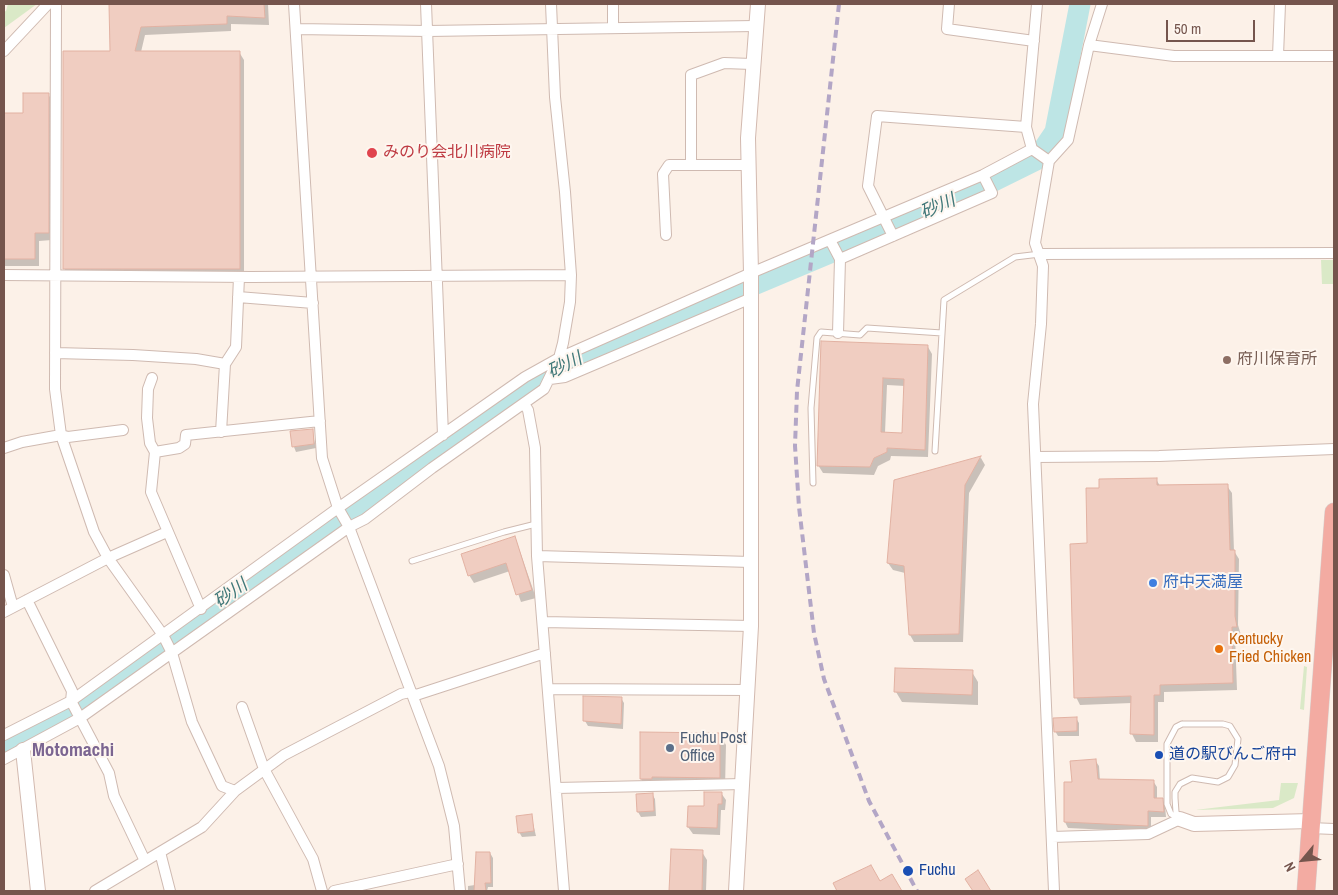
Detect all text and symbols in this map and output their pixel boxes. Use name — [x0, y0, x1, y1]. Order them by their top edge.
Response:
scale bar — [1168, 10, 1257, 42]
text: 50 m — [1174, 18, 1201, 39]
place label: みのり会北川病院 — [383, 143, 511, 163]
marker: みのり会北川病院 — [365, 146, 379, 160]
water label: 砂川 — [917, 190, 959, 224]
water label: 砂川 — [544, 348, 586, 384]
place label: 府川保育所 — [1237, 350, 1317, 370]
marker: 府川保育所 — [1221, 354, 1233, 366]
place label: 府中天満屋 — [1163, 573, 1243, 593]
water label: 砂川 — [210, 575, 252, 613]
marker: 府中天満屋 — [1147, 577, 1159, 589]
place label: Kentucky Fried Chicken — [1229, 630, 1311, 668]
marker: Kentucky Fried Chicken — [1213, 643, 1225, 655]
place label: Fuchu Post Office — [680, 729, 746, 767]
district label: Motomachi — [32, 740, 114, 762]
marker: Fuchu Post Office — [664, 742, 676, 754]
place label: 道の駅びんご府中 — [1169, 745, 1297, 765]
marker: 道の駅びんご府中 — [1153, 749, 1165, 761]
north arrow — [1278, 835, 1328, 885]
text: N — [1280, 859, 1300, 875]
place label: Fuchu — [919, 861, 955, 881]
marker: Fuchu — [901, 864, 915, 878]

